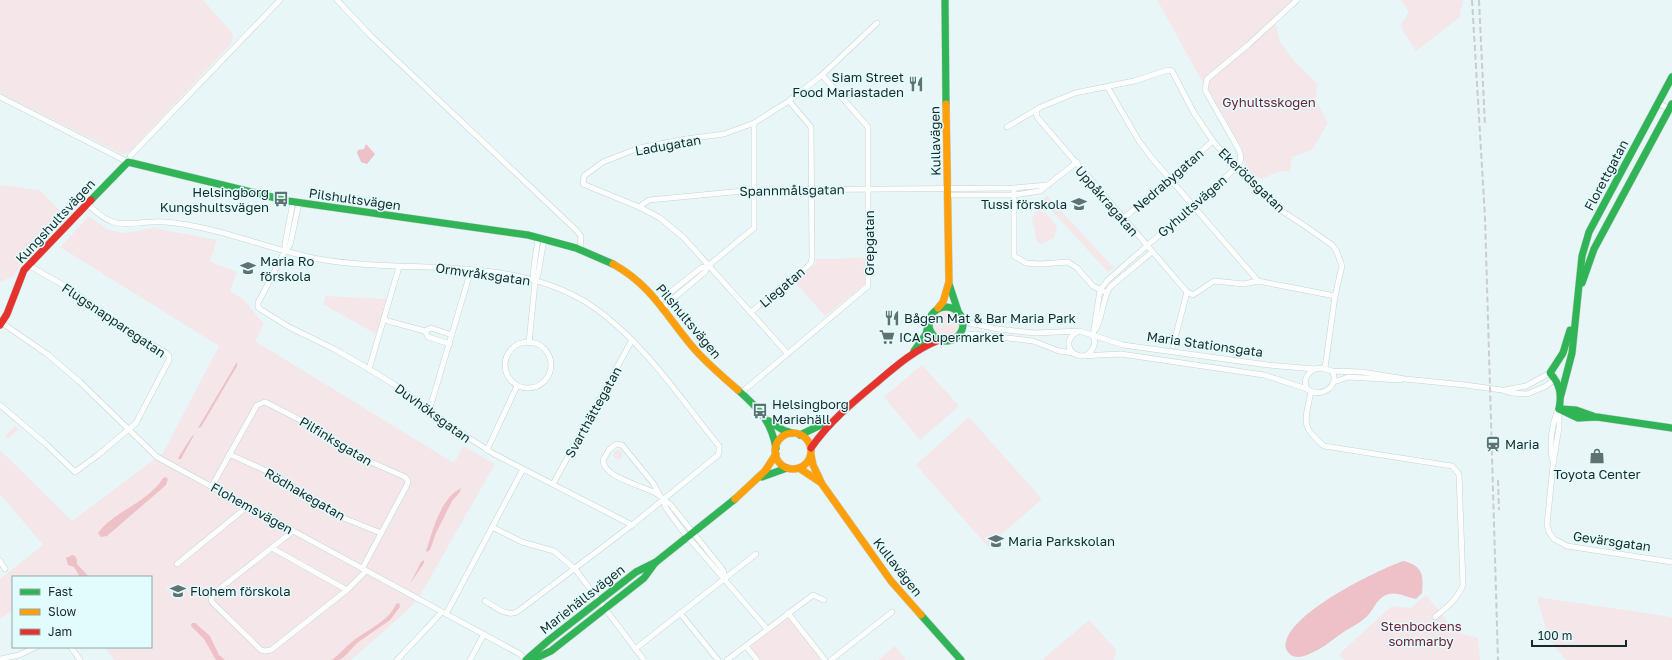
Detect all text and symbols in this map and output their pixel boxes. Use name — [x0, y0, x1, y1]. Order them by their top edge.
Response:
place label: Siam Street Food Mariastaden — [792, 69, 904, 100]
restaurant icon: Siam Street Food Mariastaden — [907, 75, 925, 93]
park label: Gyhultsskogen — [1222, 94, 1316, 110]
street label: Kullavägen — [926, 106, 944, 176]
street label: Ladugatan — [634, 131, 702, 159]
street label: Florettgatan — [1581, 137, 1631, 213]
street label: Ekerödsgatan — [1216, 144, 1288, 216]
street label: Nedrabygatan — [1129, 145, 1207, 215]
street label: Uppåkragatan — [1072, 162, 1142, 240]
street label: Gyhultsvägen — [1154, 172, 1230, 240]
street label: Kungshultsvägen — [12, 176, 98, 266]
street label: Spannmålsgatan — [739, 181, 845, 199]
place label: Helsingborg Kungshultsvägen — [160, 184, 269, 215]
street label: Pilshultsvägen — [308, 185, 402, 213]
bus stop icon: Helsingborg Kungshultsvägen — [272, 190, 290, 208]
school or university icon: Tussi förskola — [1070, 195, 1088, 213]
place label: Tussi förskola — [981, 196, 1067, 212]
street label: Grepgatan — [861, 210, 877, 276]
place label: Maria Ro förskola — [260, 253, 314, 284]
school or university icon: Maria Ro förskola — [239, 259, 257, 277]
street label: Ormvråksgatan — [435, 259, 531, 289]
street label: Liegatan — [756, 263, 808, 311]
street label: Flugsnapparegatan — [59, 279, 169, 361]
street label: Pilshultsvägen — [653, 280, 725, 362]
restaurant icon: Bågen Mat & Bar Maria Park — [883, 309, 901, 327]
place label: Bågen Mat & Bar Maria Park — [904, 310, 1076, 326]
supermarket icon: ICA Supermarket — [878, 328, 896, 346]
street label: Maria Stationsgata — [1146, 328, 1264, 360]
place label: ICA Supermarket — [899, 329, 1004, 345]
street label: Svarthättegatan — [561, 364, 625, 460]
street label: Duvhöksgatan — [392, 380, 474, 446]
place label: Helsingborg Mariehäll — [772, 396, 849, 427]
bus stop icon: Helsingborg Mariehäll — [751, 402, 769, 420]
street label: Pilfinksgatan — [297, 413, 375, 469]
station icon: Maria — [1484, 435, 1502, 453]
place label: Maria — [1505, 436, 1539, 452]
shop icon: Toyota Center — [1588, 447, 1606, 465]
street label: Rödhakegatan — [262, 465, 348, 523]
place label: Toyota Center — [1553, 466, 1641, 482]
street label: Flohemsvägen — [208, 479, 296, 537]
street label: Gevärsgatan — [1572, 528, 1652, 554]
school or university icon: Maria Parkskolan — [987, 532, 1005, 550]
place label: Maria Parkskolan — [1008, 533, 1115, 549]
street label: Kullavägen — [870, 535, 926, 599]
street label: Mariehällsvägen — [536, 561, 628, 637]
legend — [12, 576, 152, 648]
school or university icon: Flohem förskola — [169, 582, 187, 600]
place label: Flohem förskola — [190, 583, 291, 599]
text: Fast — [48, 584, 73, 599]
text: Slow — [48, 604, 76, 619]
park label: Stenbockens sommarby — [1380, 618, 1462, 649]
scale bar — [1532, 622, 1626, 648]
text: Jam — [48, 624, 72, 639]
text: 100 m — [1538, 628, 1572, 643]

